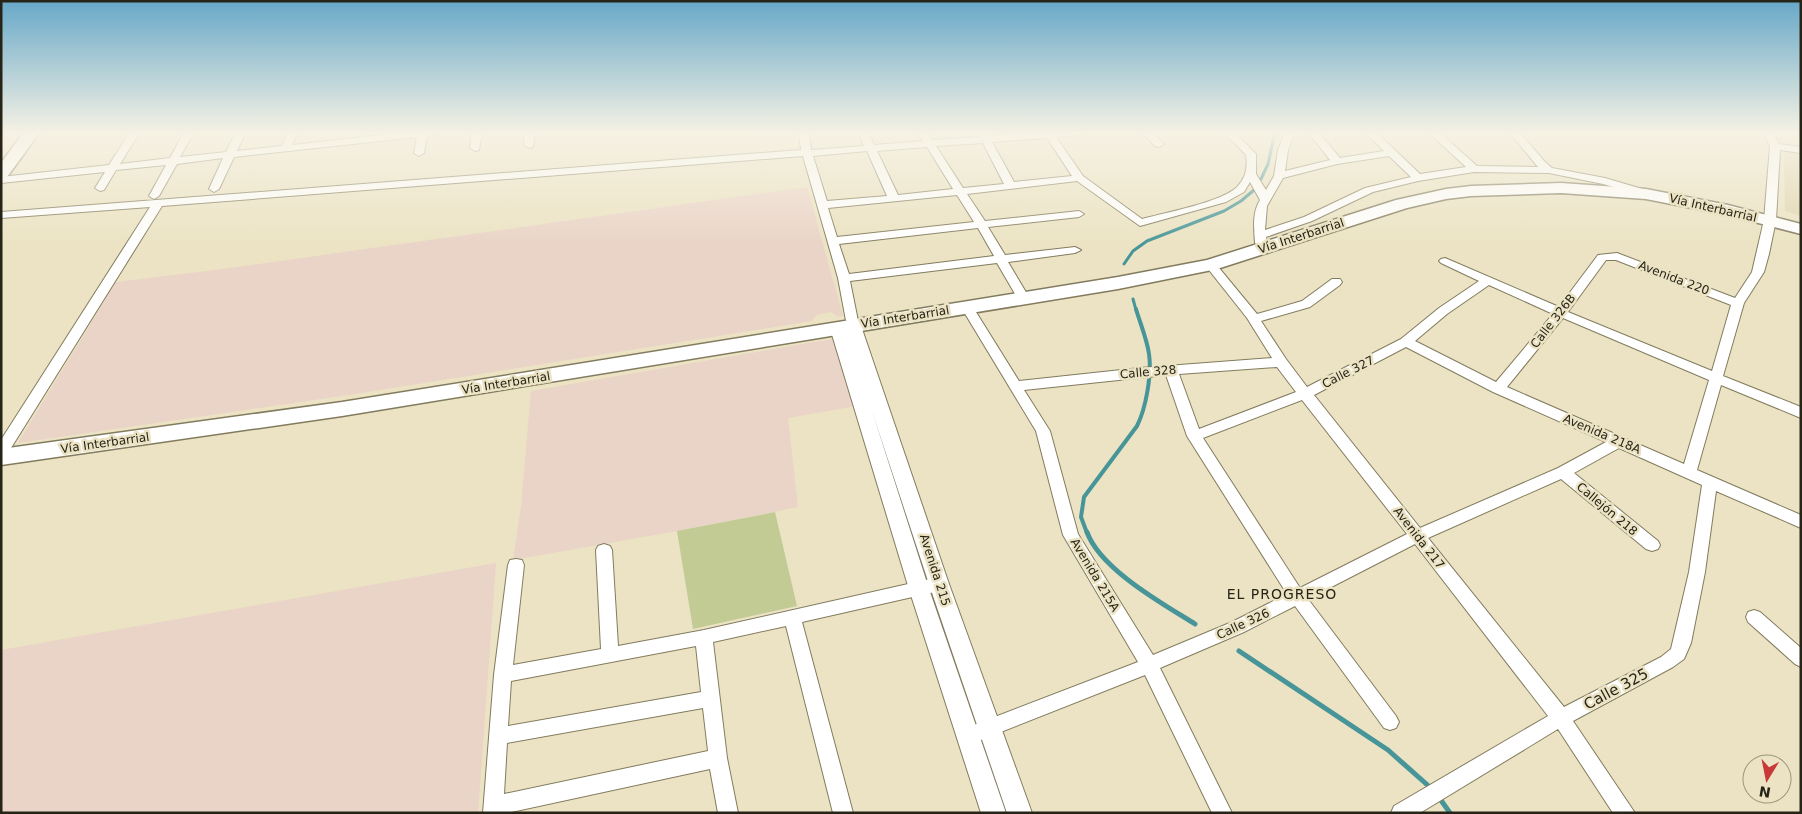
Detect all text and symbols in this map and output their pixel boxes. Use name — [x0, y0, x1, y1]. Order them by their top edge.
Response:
street label: Vía Interbarrial — [1668, 191, 1758, 225]
street label: Vía Interbarrial — [1256, 216, 1346, 256]
street label: Avenida 220 — [1637, 258, 1711, 298]
street label: Calle 326B — [1528, 291, 1578, 351]
street label: Vía Interbarrial — [860, 303, 950, 331]
street label: Calle 327 — [1320, 353, 1376, 391]
street label: Calle 328 — [1119, 363, 1177, 381]
street label: Vía Interbarrial — [461, 369, 551, 397]
street label: Avenida 218A — [1561, 411, 1644, 457]
street label: Vía Interbarrial — [60, 430, 150, 456]
street label: Callejón 218 — [1574, 480, 1640, 538]
street label: Avenida 217 — [1391, 504, 1447, 572]
street label: Avenida 215 — [917, 532, 953, 608]
street label: Avenida 215A — [1068, 536, 1123, 615]
district label: EL PROGRESO — [1227, 586, 1337, 602]
street label: Calle 326 — [1214, 606, 1272, 642]
street label: Calle 325 — [1581, 664, 1651, 714]
north arrow — [1742, 754, 1792, 804]
text: N — [1758, 783, 1772, 801]

